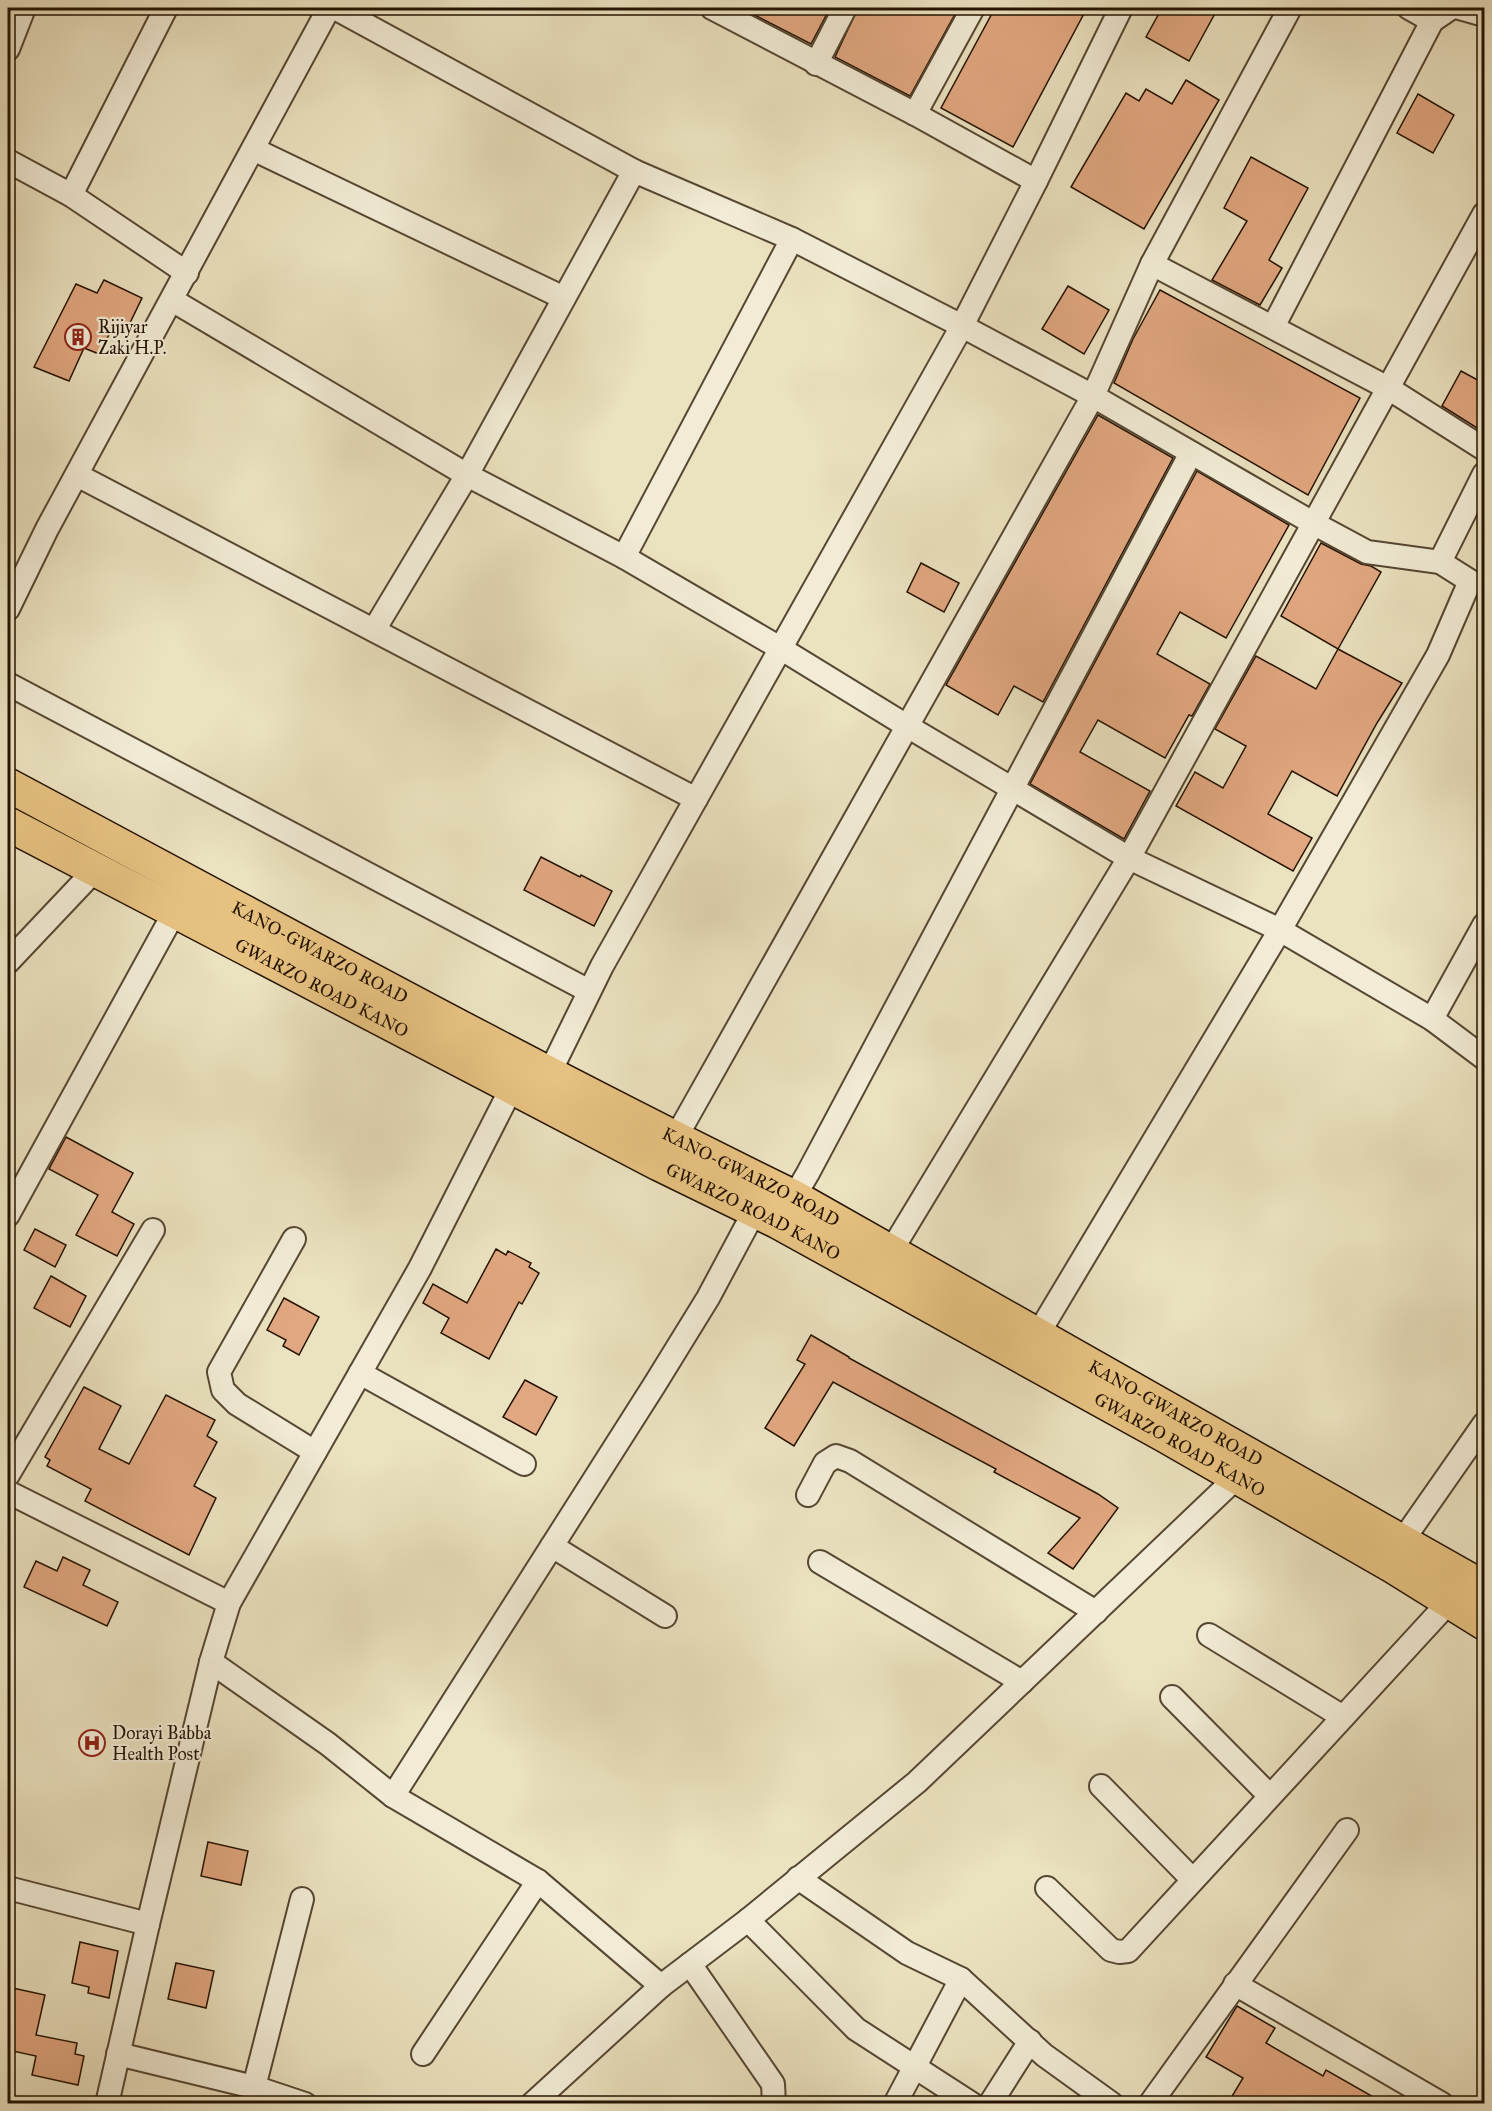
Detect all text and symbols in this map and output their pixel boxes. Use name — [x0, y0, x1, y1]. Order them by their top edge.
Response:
place label: Rijiyar Zaki H.P. — [98, 316, 167, 359]
building icon: Rijiyar Zaki H.P. — [63, 322, 93, 352]
street label: KANO-GWARZO ROAD — [228, 896, 412, 1008]
street label: GWARZO ROAD KANO — [231, 933, 412, 1042]
street label: KANO-GWARZO ROAD — [659, 1122, 844, 1232]
street label: GWARZO ROAD KANO — [662, 1158, 844, 1265]
street label: KANO-GWARZO ROAD — [1085, 1355, 1266, 1471]
street label: GWARZO ROAD KANO — [1090, 1388, 1269, 1502]
place label: Dorayi Babba Health Post — [112, 1722, 212, 1765]
hospital icon: Dorayi Babba Health Post — [77, 1728, 107, 1758]

